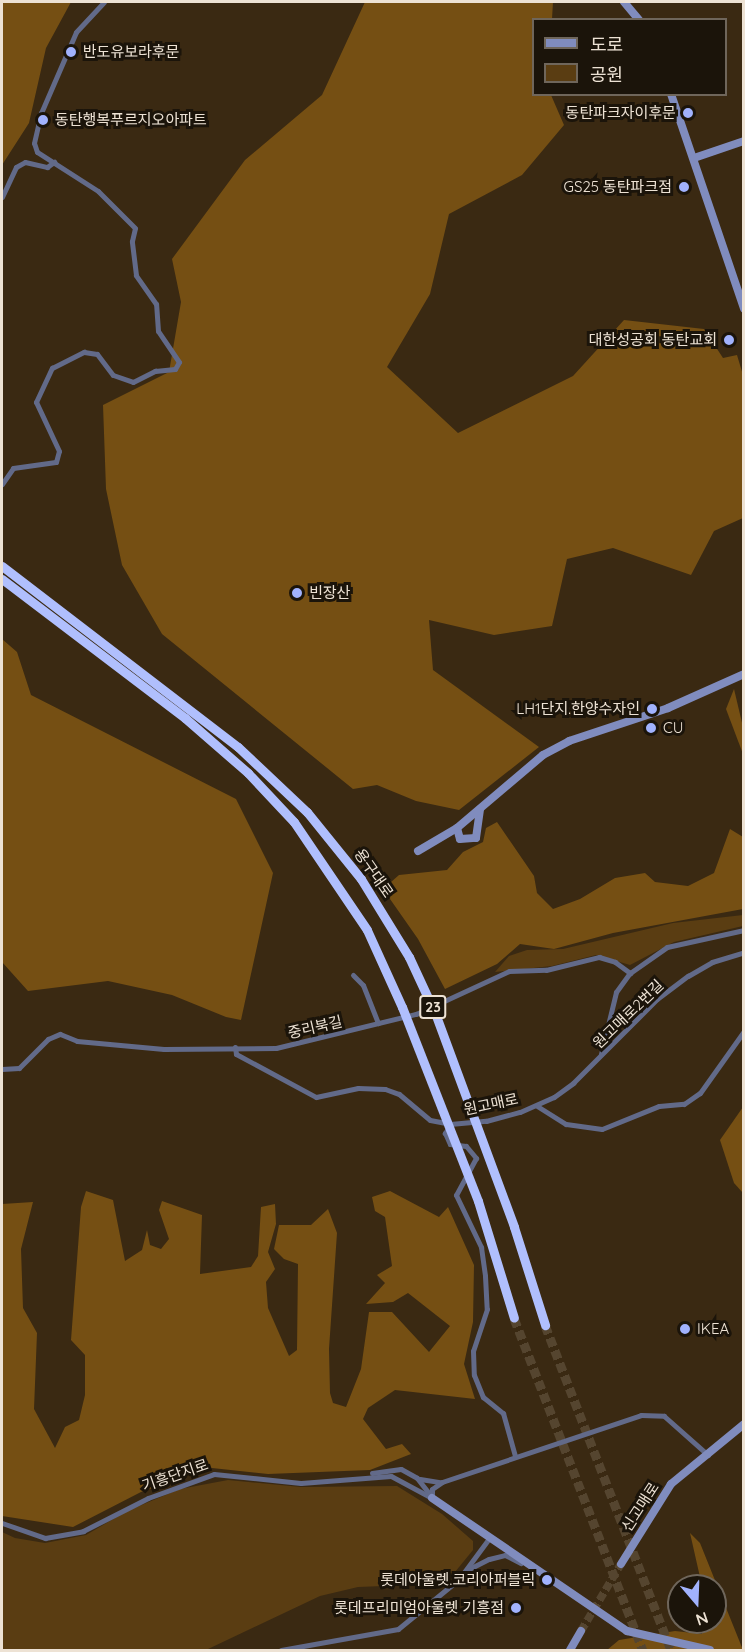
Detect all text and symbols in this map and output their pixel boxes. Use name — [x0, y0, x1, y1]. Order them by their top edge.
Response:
legend — [532, 18, 727, 96]
text: 도로 — [590, 33, 623, 56]
place label: 반도유보라후문 — [83, 43, 180, 61]
marker: 반도유보라후문 — [64, 45, 78, 59]
text: 공원 — [590, 63, 623, 86]
place label: 동탄파크자이후문 — [566, 104, 676, 122]
marker: 동탄파크자이후문 — [681, 106, 695, 120]
place label: 동탄행복푸르지오아파트 — [55, 111, 207, 129]
marker: 동탄행복푸르지오아파트 — [36, 113, 50, 127]
place label: GS25 동탄파크점 — [564, 178, 672, 196]
marker: GS25 동탄파크점 — [677, 180, 691, 194]
place label: 대한성공회 동탄교회 — [589, 331, 717, 349]
marker: 대한성공회 동탄교회 — [722, 333, 736, 347]
place label: 빈장산 — [309, 584, 350, 602]
marker: 빈장산 — [290, 586, 304, 600]
place label: LH1단지.한양수자인 — [516, 700, 640, 718]
marker: LH1단지.한양수자인 — [645, 702, 659, 716]
place label: CU — [663, 719, 683, 737]
marker: CU — [644, 721, 658, 735]
street label: 용구대로 — [351, 845, 397, 901]
street label: 원고매로2번길 — [589, 976, 667, 1052]
road number: 23 — [418, 996, 448, 1018]
street label: 중리북길 — [286, 1012, 344, 1042]
street label: 원고매로 — [462, 1089, 520, 1119]
place label: IKEA — [697, 1320, 729, 1338]
marker: IKEA — [678, 1322, 692, 1336]
street label: 기흥단지로 — [139, 1455, 211, 1495]
street label: 신고매로 — [617, 1479, 663, 1535]
place label: 롯데아울렛.코리아퍼블릭 — [380, 1571, 535, 1589]
marker: 롯데아울렛.코리아퍼블릭 — [540, 1573, 554, 1587]
north arrow — [667, 1574, 727, 1634]
place label: 롯데프리미엄아울렛 기흥점 — [334, 1599, 504, 1617]
marker: 롯데프리미엄아울렛 기흥점 — [509, 1601, 523, 1615]
text: N — [693, 1608, 711, 1630]

